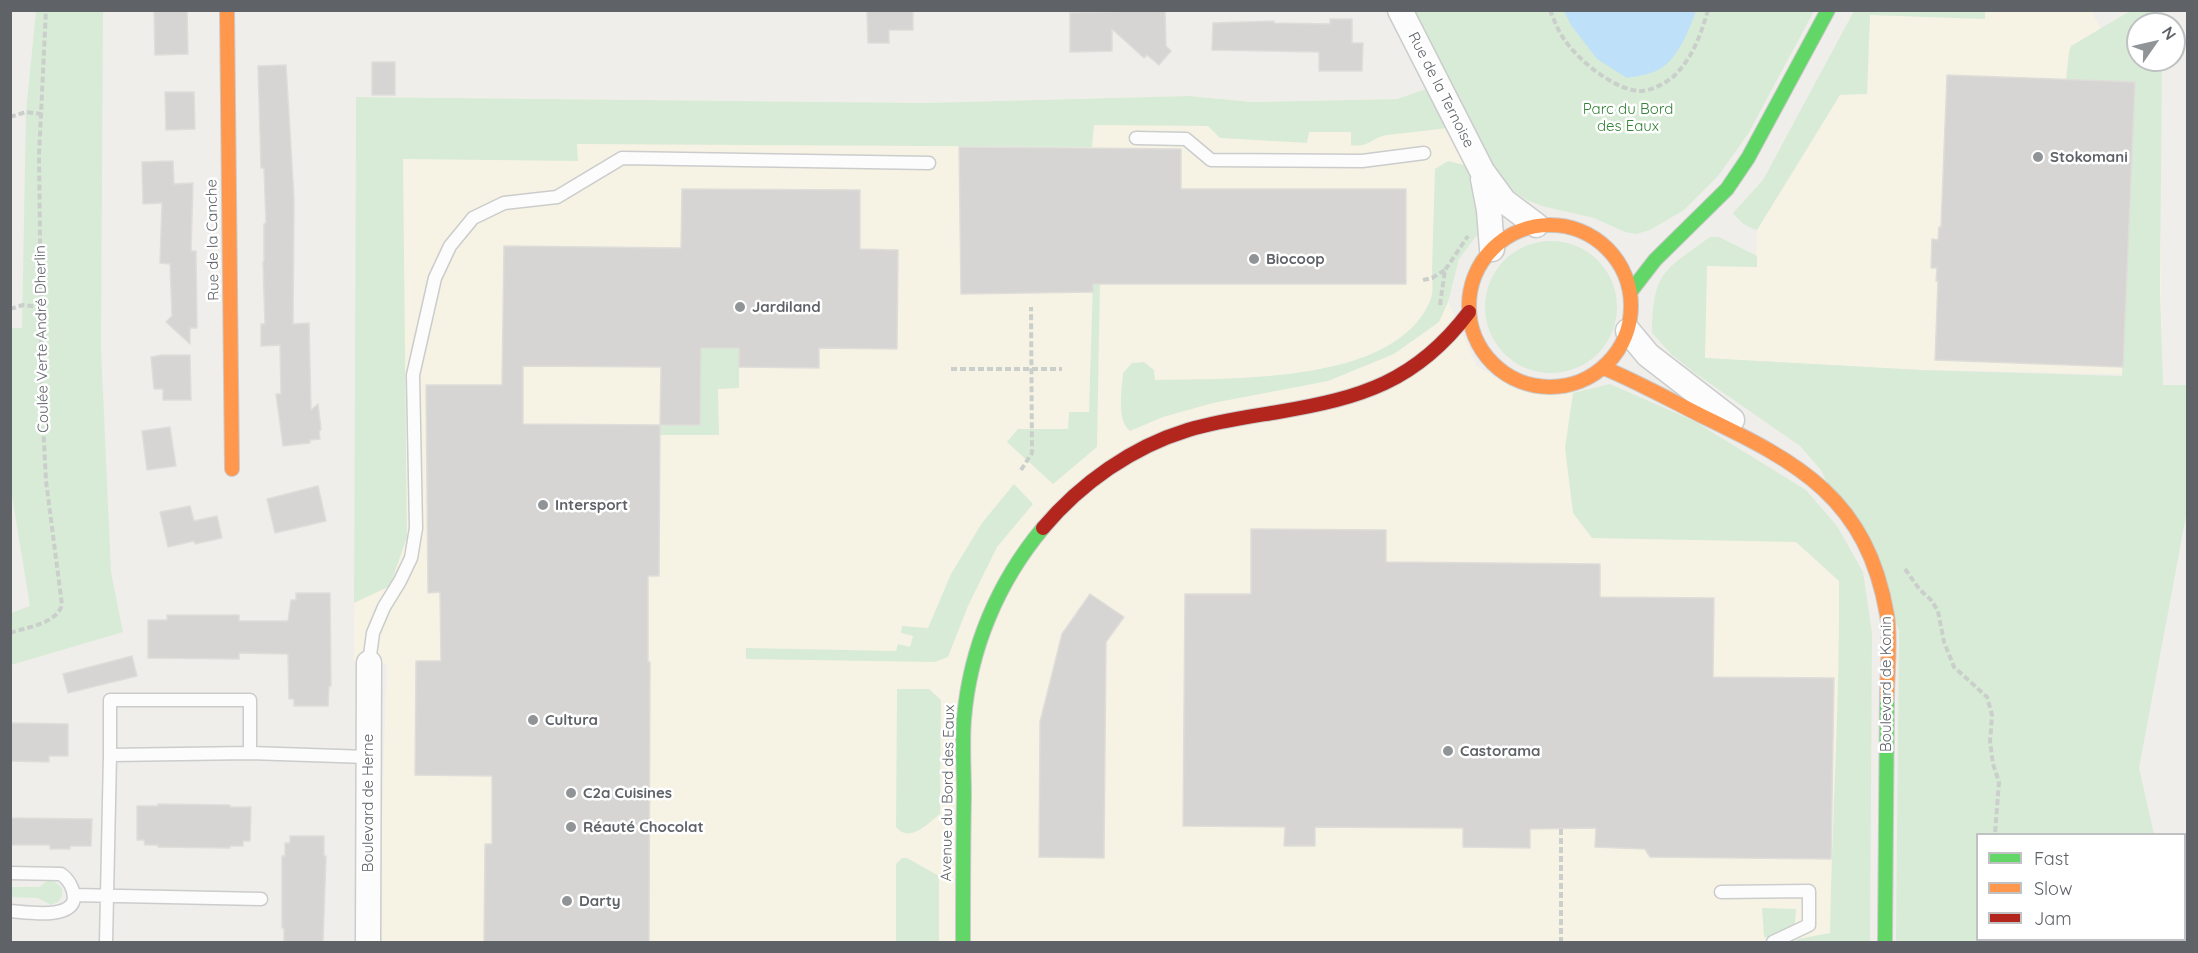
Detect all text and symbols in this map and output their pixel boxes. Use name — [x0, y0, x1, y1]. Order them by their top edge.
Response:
north arrow — [2126, 12, 2186, 72]
text: N — [2158, 23, 2181, 44]
street label: Rue de la Ternoise — [1404, 29, 1478, 151]
park label: Parc du Bord des Eaux — [1583, 100, 1673, 135]
place label: Stokomani — [2050, 148, 2128, 166]
marker: Stokomani — [2031, 150, 2045, 164]
street label: Rue de la Canche — [203, 179, 223, 301]
street label: Coulée Verte André Dherlin — [31, 245, 53, 433]
place label: Biocoop — [1266, 250, 1325, 268]
marker: Biocoop — [1247, 252, 1261, 266]
place label: Jardiland — [752, 298, 821, 316]
marker: Jardiland — [733, 300, 747, 314]
place label: Intersport — [555, 496, 628, 514]
marker: Intersport — [536, 498, 550, 512]
street label: Boulevard de Konin — [1877, 616, 1895, 752]
street label: Avenue du Bord des Eaux — [937, 704, 959, 882]
place label: Cultura — [545, 711, 598, 729]
marker: Cultura — [526, 713, 540, 727]
street label: Boulevard de Herne — [359, 734, 377, 872]
place label: Castorama — [1460, 742, 1540, 760]
marker: Castorama — [1441, 744, 1455, 758]
place label: C2a Cuisines — [583, 784, 672, 802]
marker: C2a Cuisines — [564, 786, 578, 800]
place label: Réauté Chocolat — [583, 818, 704, 836]
marker: Réauté Chocolat — [564, 820, 578, 834]
legend — [1976, 833, 2186, 941]
text: Fast — [2034, 847, 2069, 870]
text: Slow — [2034, 877, 2072, 900]
place label: Darty — [579, 892, 621, 910]
marker: Darty — [560, 894, 574, 908]
text: Jam — [2034, 907, 2072, 930]

